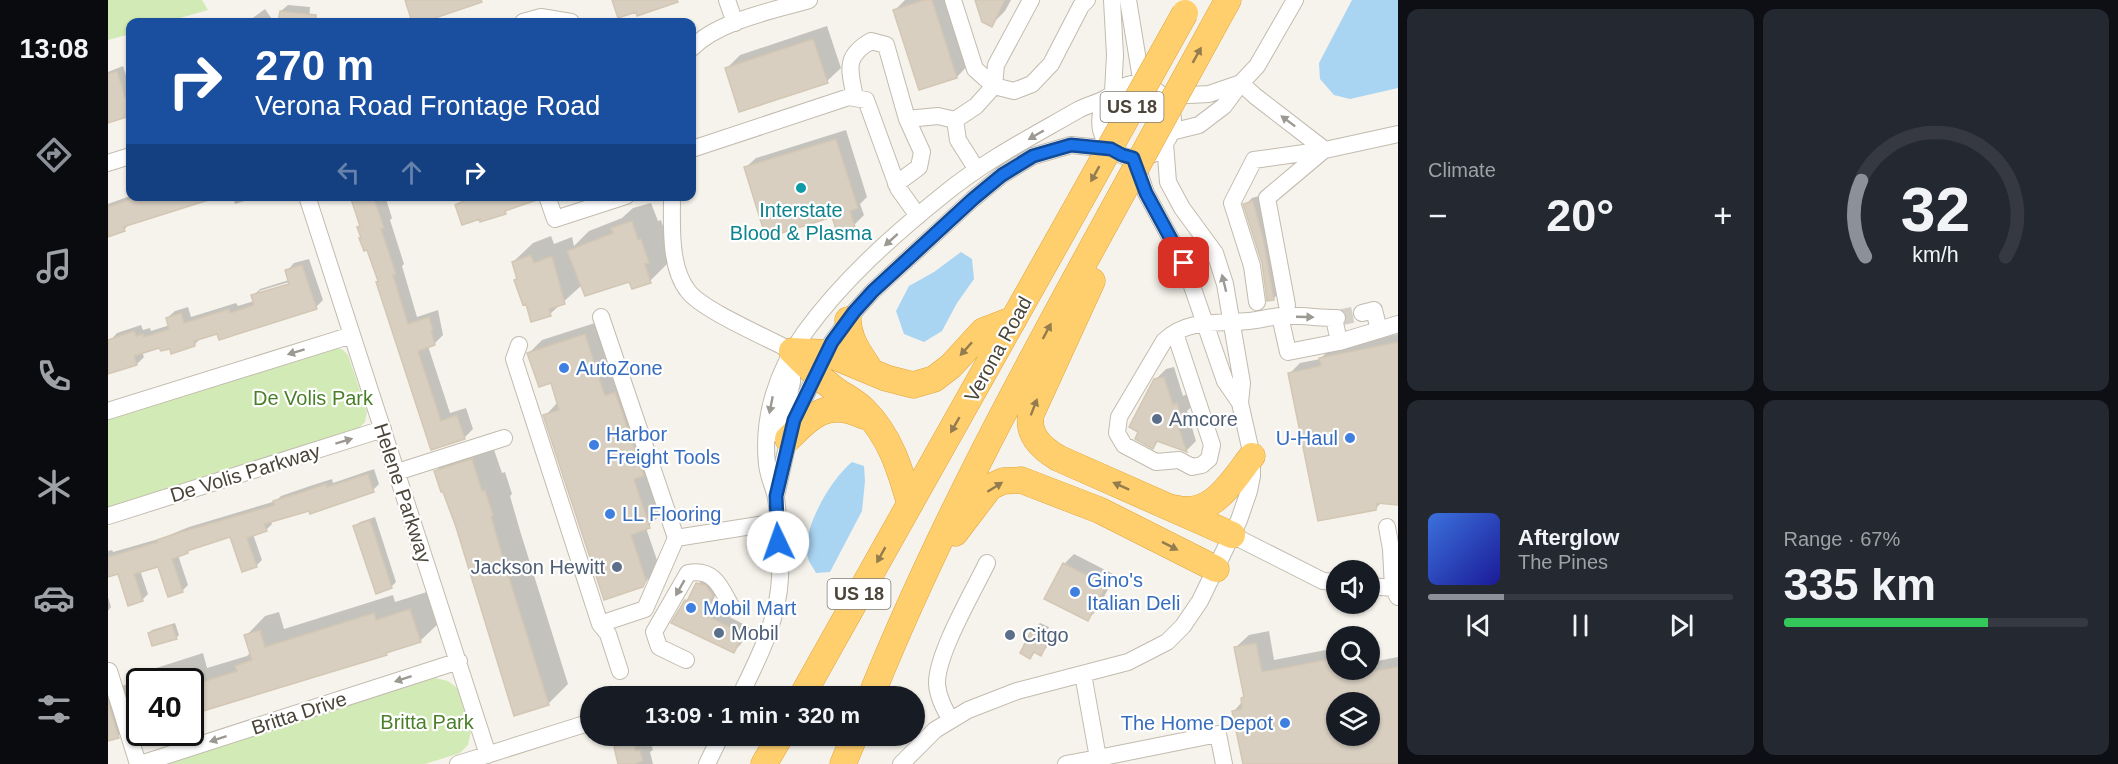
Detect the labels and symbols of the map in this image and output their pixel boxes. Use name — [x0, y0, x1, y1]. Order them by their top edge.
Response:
one-way arrow — [1192, 46, 1202, 63]
road number: US 18 — [1100, 92, 1164, 122]
one-way arrow — [1280, 115, 1296, 128]
one-way arrow — [1027, 130, 1044, 140]
one-way arrow — [1090, 166, 1100, 183]
marker: Interstate Blood & Plasma — [794, 181, 808, 195]
place label: Interstate Blood & Plasma — [730, 199, 873, 244]
one-way arrow — [884, 233, 899, 246]
pin — [1158, 237, 1209, 288]
one-way arrow — [1218, 274, 1228, 292]
street label: Verona Road — [960, 293, 1036, 405]
one-way arrow — [1296, 312, 1315, 322]
one-way arrow — [1042, 322, 1052, 339]
one-way arrow — [959, 342, 973, 357]
one-way arrow — [287, 348, 305, 357]
place label: AutoZone — [576, 357, 663, 379]
marker: AutoZone — [557, 361, 571, 375]
park label: De Volis Park — [253, 387, 374, 409]
one-way arrow — [766, 396, 775, 415]
one-way arrow — [1029, 397, 1039, 415]
place label: Amcore — [1169, 408, 1238, 430]
marker: Amcore — [1150, 412, 1164, 426]
one-way arrow — [949, 417, 960, 433]
street label: Helene Parkway — [370, 420, 436, 566]
place label: Harbor Freight Tools — [606, 423, 720, 468]
place label: U-Haul — [1276, 427, 1338, 449]
marker: U-Haul — [1343, 431, 1357, 445]
one-way arrow — [335, 436, 353, 446]
marker: Harbor Freight Tools — [587, 438, 601, 452]
street label: De Volis Parkway — [167, 440, 323, 506]
one-way arrow — [986, 481, 1003, 492]
one-way arrow — [1112, 481, 1130, 491]
place label: LL Flooring — [622, 503, 721, 525]
marker: LL Flooring — [603, 507, 617, 521]
position arrow — [746, 510, 810, 574]
one-way arrow — [1162, 541, 1179, 551]
one-way arrow — [876, 547, 886, 564]
place label: Jackson Hewitt — [471, 556, 605, 578]
marker: Jackson Hewitt — [610, 560, 624, 574]
place label: Gino's Italian Deli — [1087, 569, 1180, 614]
road number: US 18 — [828, 579, 891, 609]
one-way arrow — [675, 580, 685, 597]
marker: Gino's Italian Deli — [1068, 585, 1082, 599]
place label: Mobil Mart — [703, 597, 797, 619]
marker: Mobil Mart — [684, 601, 698, 615]
place label: Mobil — [731, 622, 779, 644]
place label: Citgo — [1022, 624, 1069, 646]
marker: Mobil — [712, 626, 726, 640]
marker: Citgo — [1003, 628, 1017, 642]
speed limit sign: 40 — [126, 668, 204, 746]
one-way arrow — [394, 675, 412, 685]
street label: Britta Drive — [249, 687, 349, 739]
park label: Britta Park — [380, 711, 475, 733]
place label: The Home Depot — [1121, 712, 1273, 734]
marker: The Home Depot — [1278, 716, 1292, 730]
one-way arrow — [209, 735, 227, 744]

